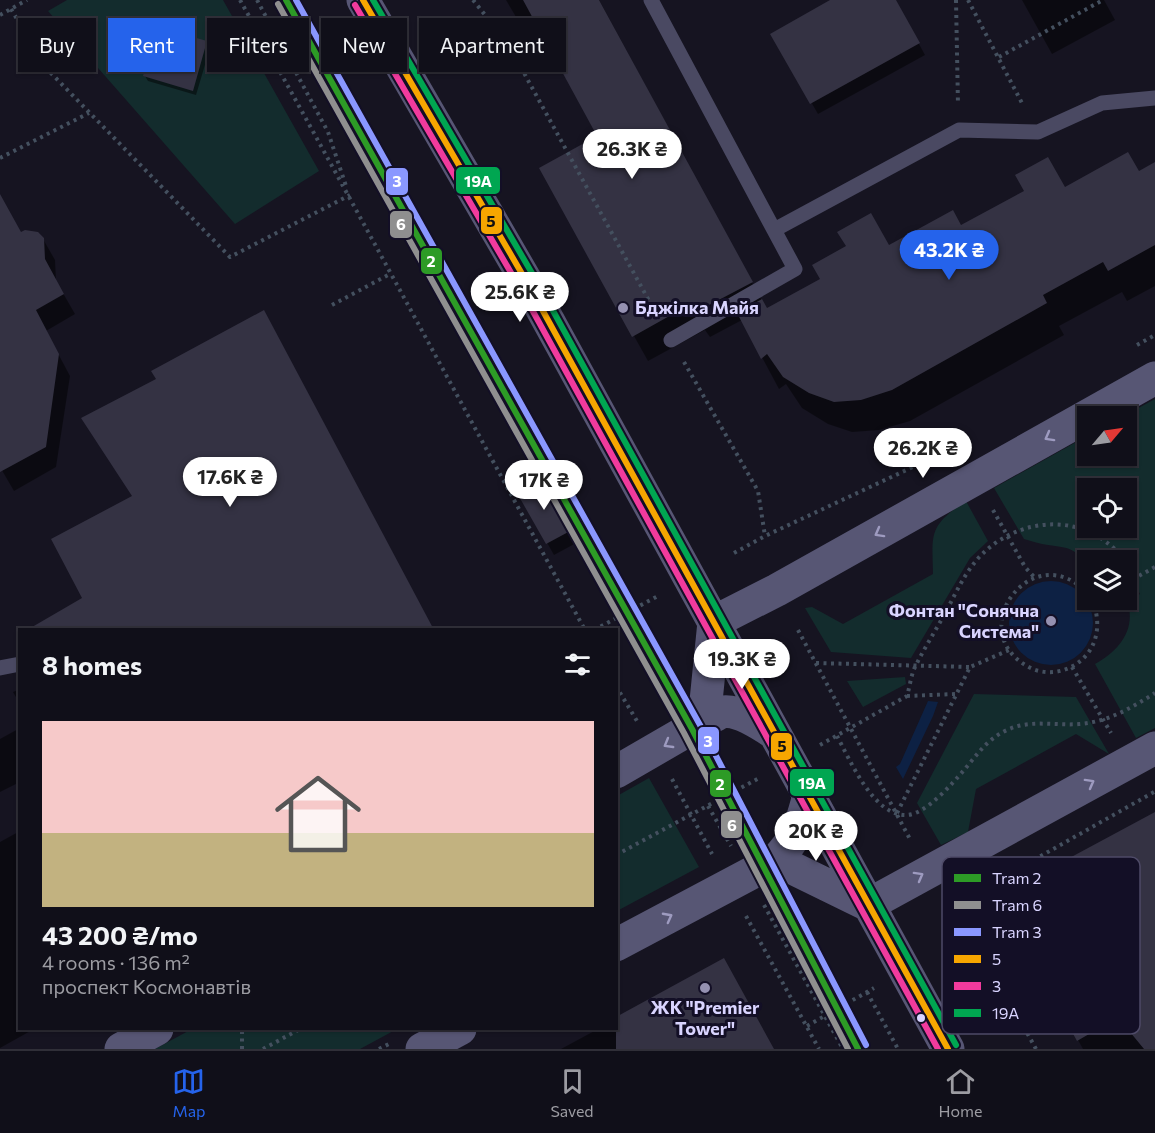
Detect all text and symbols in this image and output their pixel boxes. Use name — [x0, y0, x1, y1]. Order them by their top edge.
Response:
chip: Buy — [18, 18, 96, 72]
chip: Rent — [108, 18, 195, 72]
chip: Filters — [207, 18, 309, 72]
chip: New — [321, 18, 407, 72]
chip: Apartment — [419, 18, 566, 72]
pin: 26.3K ₴ — [577, 129, 687, 180]
text: 26.3K ₴ — [597, 136, 667, 160]
line badge: 19А — [455, 166, 501, 195]
line badge: 3 — [385, 167, 409, 196]
text: 3 — [392, 171, 402, 190]
text: 19А — [464, 171, 493, 190]
line badge: 5 — [480, 206, 503, 235]
line badge: 6 — [389, 210, 413, 239]
text: 5 — [486, 211, 496, 230]
text: 6 — [396, 214, 406, 233]
pin: 43.2K ₴ — [894, 230, 1004, 281]
text: 43.2K ₴ — [914, 237, 984, 261]
line badge: 2 — [420, 247, 443, 275]
text: 2 — [426, 251, 436, 270]
pin: 25.6K ₴ — [465, 272, 575, 323]
text: 25.6K ₴ — [485, 279, 555, 303]
place label: Бджілка Майя — [635, 296, 759, 318]
marker: Бджілка Майя — [616, 301, 630, 315]
north arrow — [1077, 406, 1137, 466]
map controls — [1077, 406, 1137, 610]
pin: 26.2K ₴ — [868, 428, 978, 479]
one-way arrow — [1045, 430, 1055, 442]
text: 26.2K ₴ — [888, 435, 958, 459]
pin: 17.6K ₴ — [175, 457, 285, 508]
pin: 17K ₴ — [502, 460, 586, 511]
text: 17.6K ₴ — [197, 464, 263, 488]
text: 17K ₴ — [519, 467, 569, 491]
button: locate — [1077, 478, 1137, 538]
one-way arrow — [875, 525, 885, 537]
button: layers — [1077, 550, 1137, 610]
place label: Фонтан "Сонячна Система" — [889, 599, 1039, 642]
marker: Фонтан "Сонячна Система" — [1044, 614, 1058, 628]
pin: 19.3K ₴ — [687, 639, 797, 690]
text: 19.3K ₴ — [708, 646, 776, 670]
icon: filters — [561, 648, 594, 681]
text: 8 homes — [42, 649, 142, 680]
line badge: 3 — [697, 726, 720, 755]
text: 3 — [703, 731, 713, 750]
line badge: 5 — [770, 732, 793, 761]
one-way arrow — [664, 736, 674, 748]
text: 5 — [777, 736, 787, 755]
icon: home — [264, 760, 372, 868]
line badge: 19А — [789, 768, 835, 797]
line badge: 2 — [709, 769, 732, 798]
text: 19А — [798, 773, 827, 792]
text: 2 — [715, 774, 725, 793]
one-way arrow — [1084, 779, 1095, 790]
line badge: 6 — [720, 810, 743, 839]
pin: 20K ₴ — [774, 811, 858, 862]
text: 6 — [727, 815, 737, 834]
text: 20K ₴ — [789, 818, 843, 842]
legend — [942, 857, 1140, 1034]
text: Tram 2 — [992, 868, 1042, 887]
one-way arrow — [913, 872, 924, 884]
text: Tram 6 — [992, 895, 1042, 914]
one-way arrow — [662, 913, 672, 924]
text: 43 200 ₴/mo — [42, 919, 198, 950]
text: Tram 3 — [992, 922, 1042, 941]
text: 5 — [992, 949, 1001, 968]
text: 4 rooms · 136 m² — [42, 950, 190, 974]
text: проспект Космонавтів — [42, 974, 251, 998]
text: 3 — [992, 976, 1001, 995]
marker: ЖК "Premier Tower" — [698, 981, 712, 995]
place label: ЖК "Premier Tower" — [651, 996, 760, 1039]
text: 19А — [992, 1003, 1019, 1022]
unlabelled marker — [915, 1012, 927, 1024]
tab: Map — [172, 1065, 205, 1120]
tab: Saved — [550, 1065, 594, 1120]
tab: Home — [939, 1065, 983, 1120]

